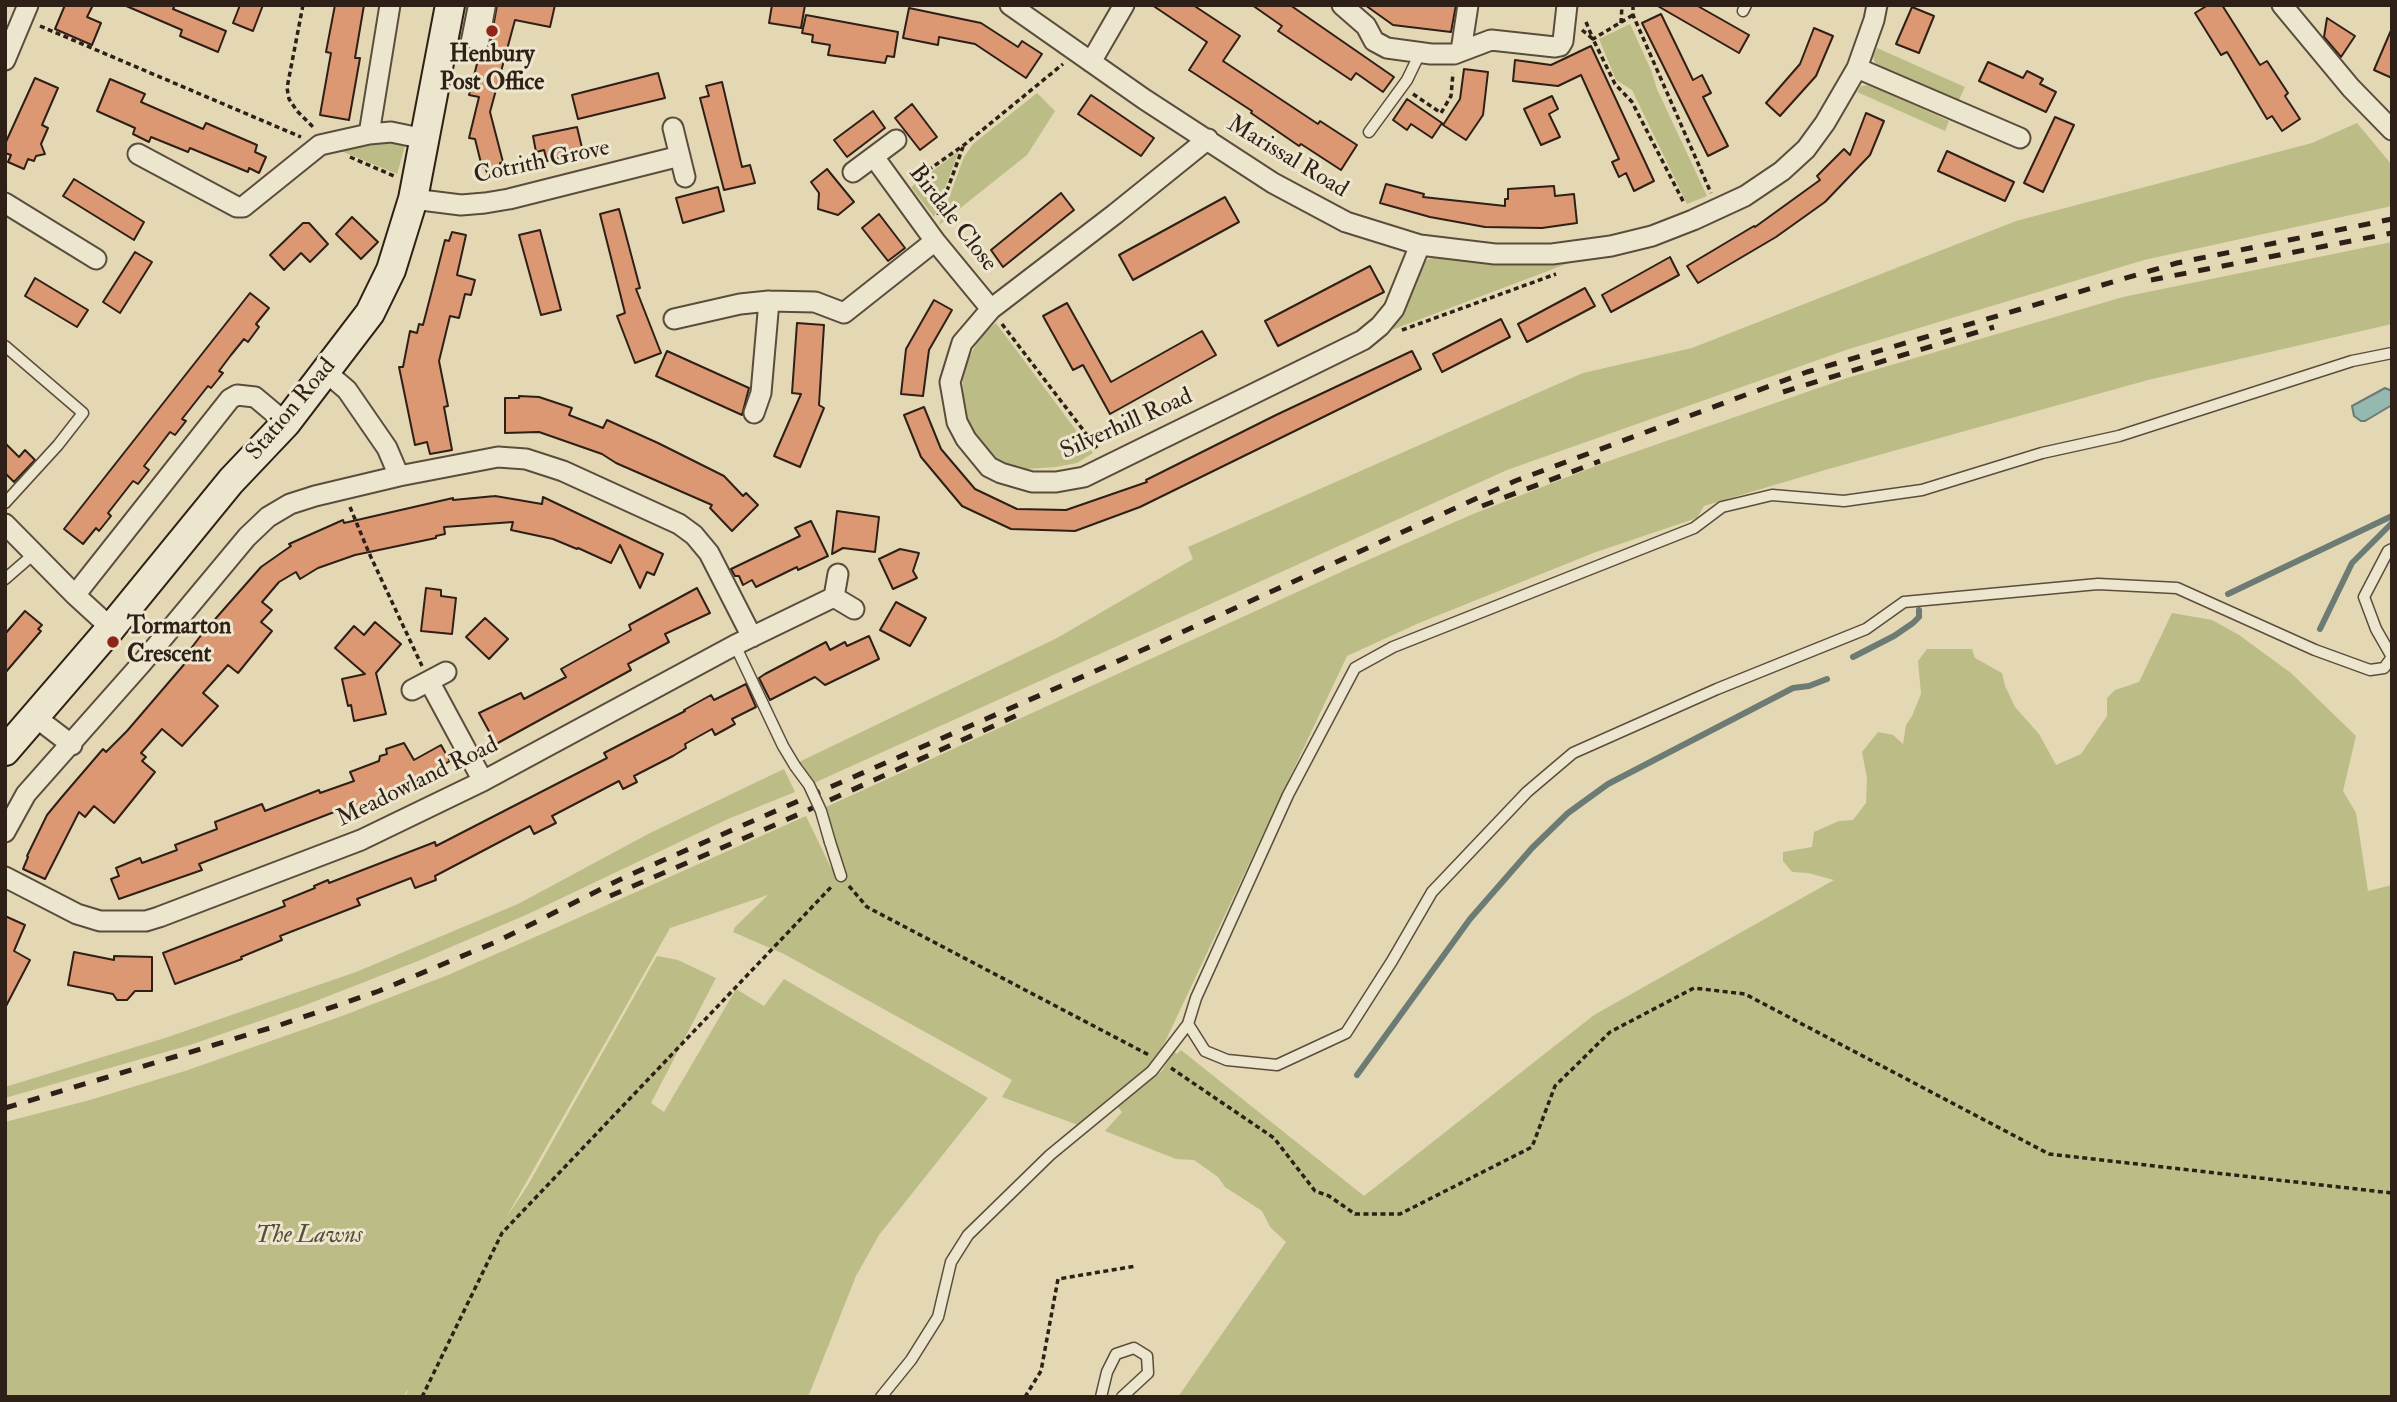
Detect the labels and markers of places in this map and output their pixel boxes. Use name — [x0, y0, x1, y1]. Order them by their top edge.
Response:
marker: Henbury Post Office — [484, 23, 500, 39]
place label: Henbury Post Office — [440, 42, 544, 98]
place label: Tormarton Crescent — [127, 614, 231, 670]
marker: Tormarton Crescent — [105, 634, 121, 650]

